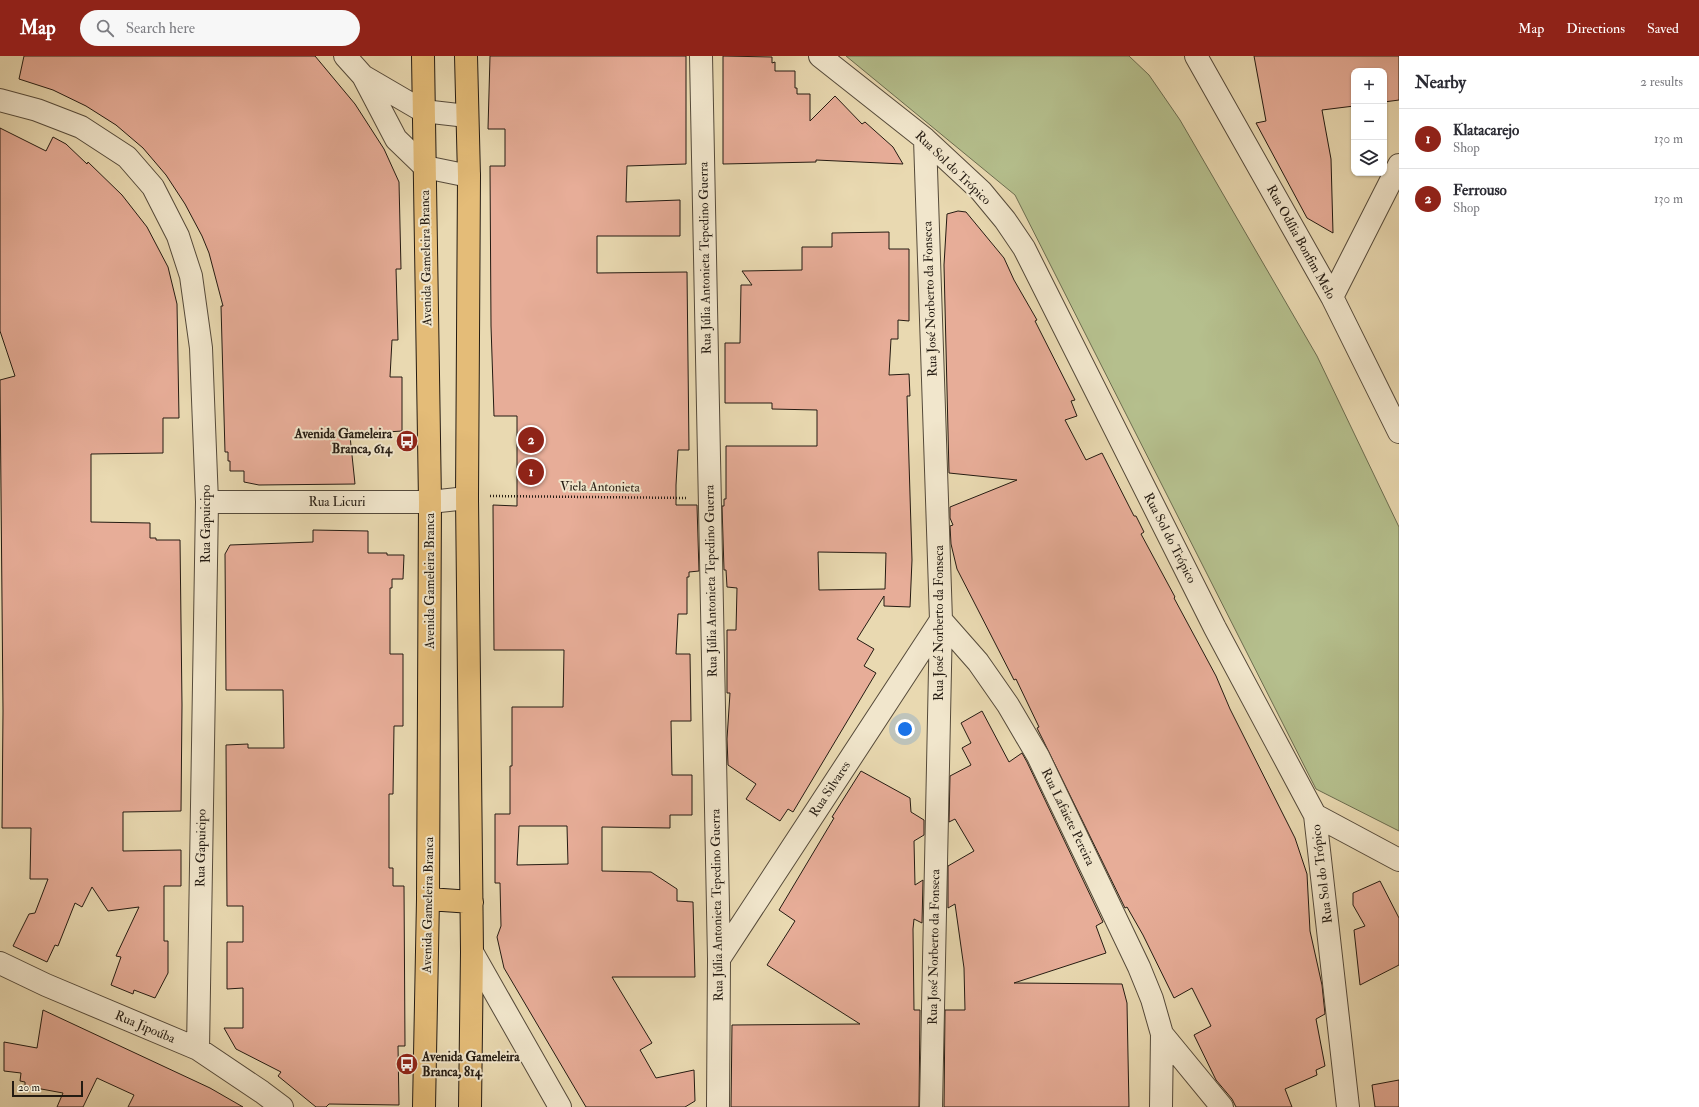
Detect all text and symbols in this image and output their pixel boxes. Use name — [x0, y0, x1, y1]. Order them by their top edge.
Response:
search box — [80, 10, 360, 46]
text: Map — [20, 16, 56, 40]
icon: search — [94, 17, 116, 39]
text: Search here — [126, 19, 195, 38]
text: Map — [1518, 20, 1544, 37]
text: Directions — [1566, 20, 1625, 37]
text: Saved — [1647, 20, 1679, 37]
map controls — [1351, 68, 1387, 176]
button: + — [1351, 68, 1387, 104]
text: Nearby — [1415, 72, 1466, 93]
text: 2 results — [1640, 74, 1683, 90]
button: − — [1351, 104, 1387, 140]
text: Klatacarejo — [1453, 121, 1519, 140]
street label: Rua Sol do Trópico — [911, 128, 994, 209]
text: 1 — [1426, 131, 1430, 147]
text: 130 m — [1654, 131, 1683, 147]
button: layers — [1351, 140, 1387, 176]
text: Shop — [1453, 140, 1480, 156]
street label: Rua Júlia Antonieta Tepedino Guerra — [695, 161, 716, 355]
text: Ferrouso — [1453, 181, 1507, 200]
street label: Rua Odília Bonfim Melo — [1263, 182, 1339, 302]
street label: Avenida Gameleira Branca — [417, 189, 435, 327]
text: 2 — [1425, 191, 1431, 207]
text: 130 m — [1654, 191, 1683, 207]
text: Shop — [1453, 200, 1480, 216]
street label: Rua José Norberto da Fonseca — [919, 220, 941, 377]
pin: 2 — [518, 425, 544, 455]
place label: Avenida Gameleira Branca, 614 — [293, 426, 393, 457]
bus stop icon: Avenida Gameleira Branca, 614 — [394, 428, 420, 454]
pin: 1 — [518, 457, 544, 487]
street label: Viela Antonieta — [560, 478, 641, 496]
street label: Rua Júlia Antonieta Tepedino Guerra — [701, 484, 722, 678]
street label: Rua Gapuicipo — [198, 485, 215, 563]
street label: Rua Sol do Trópico — [1139, 490, 1200, 586]
street label: Rua Licuri — [308, 494, 366, 510]
street label: Avenida Gameleira Branca — [422, 512, 438, 650]
street label: Rua José Norberto da Fonseca — [931, 544, 947, 701]
your location — [895, 719, 915, 739]
street label: Rua Silvares — [806, 758, 854, 820]
street label: Rua Lafaiete Pereira — [1038, 766, 1099, 869]
street label: Rua Júlia Antonieta Tepedino Guerra — [707, 808, 728, 1002]
street label: Rua Gapuicipo — [192, 809, 211, 887]
street label: Rua Sol do Trópico — [1308, 824, 1337, 924]
street label: Avenida Gameleira Branca — [419, 836, 437, 974]
street label: Rua José Norberto da Fonseca — [925, 868, 943, 1025]
street label: Rua Jipoúba — [112, 1007, 178, 1048]
place label: Avenida Gameleira Branca, 814 — [421, 1049, 520, 1080]
bus stop icon: Avenida Gameleira Branca, 814 — [394, 1051, 420, 1077]
scale bar — [12, 1079, 83, 1098]
text: 20 m — [18, 1081, 40, 1094]

